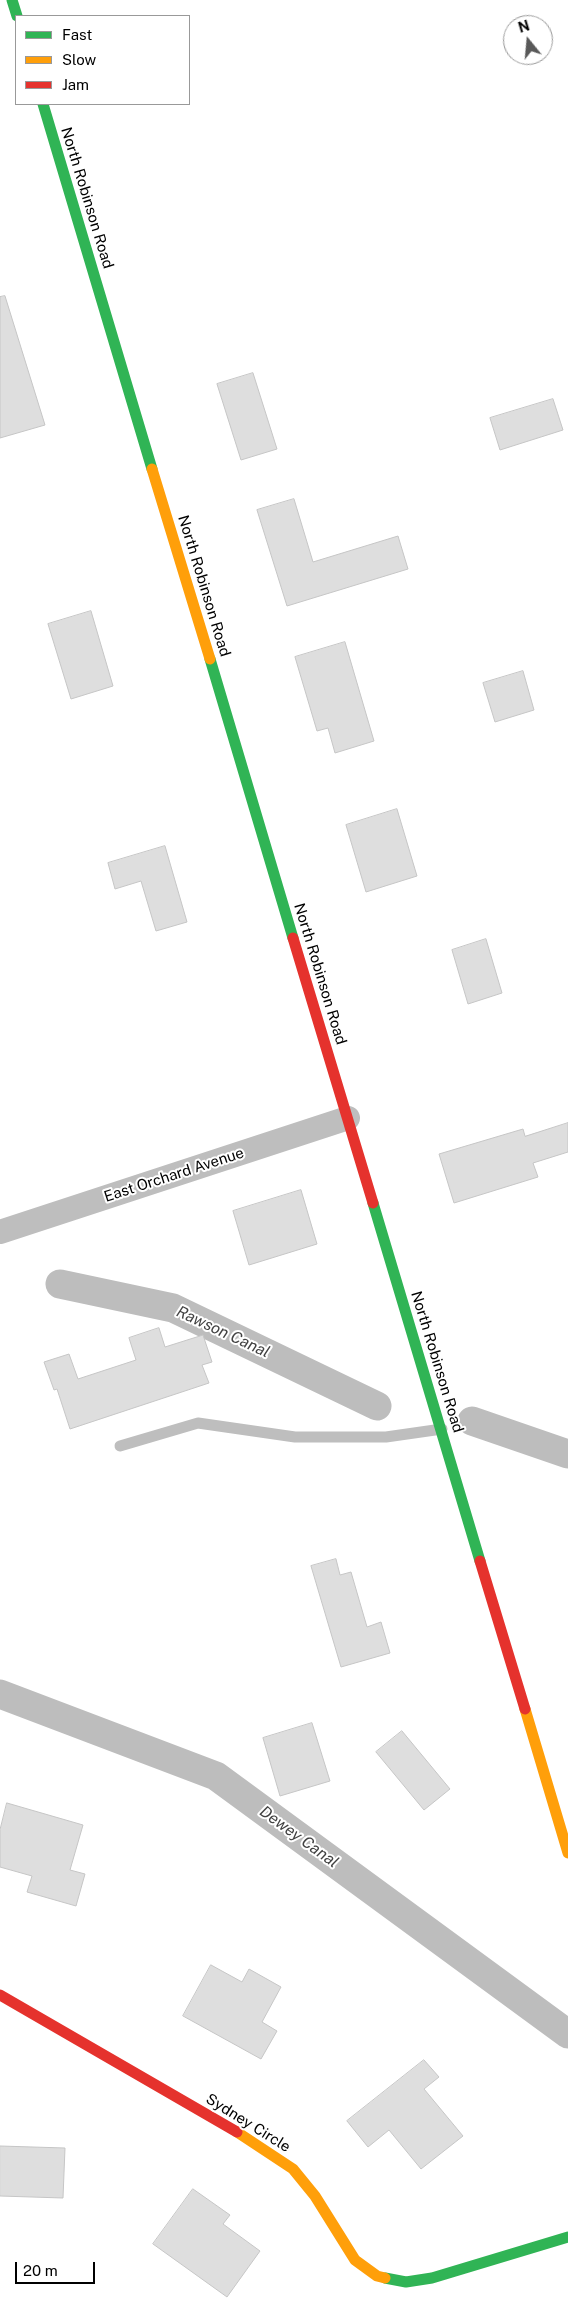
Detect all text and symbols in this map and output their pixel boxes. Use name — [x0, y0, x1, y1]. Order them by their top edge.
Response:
legend — [15, 15, 190, 105]
north arrow — [503, 15, 553, 65]
text: N — [516, 17, 531, 36]
text: Fast — [62, 26, 92, 43]
text: Slow — [62, 51, 96, 68]
text: Jam — [62, 76, 89, 93]
street label: North Robinson Road — [57, 125, 117, 271]
street label: North Robinson Road — [174, 513, 234, 659]
street label: North Robinson Road — [290, 901, 350, 1047]
street label: East Orchard Avenue — [102, 1144, 246, 1206]
street label: North Robinson Road — [407, 1289, 467, 1435]
water label: Rawson Canal — [173, 1302, 273, 1362]
water label: Dewey Canal — [256, 1802, 342, 1872]
street label: Sydney Circle — [202, 2090, 294, 2156]
scale bar — [18, 2252, 98, 2284]
text: 20 m — [23, 2262, 58, 2279]

